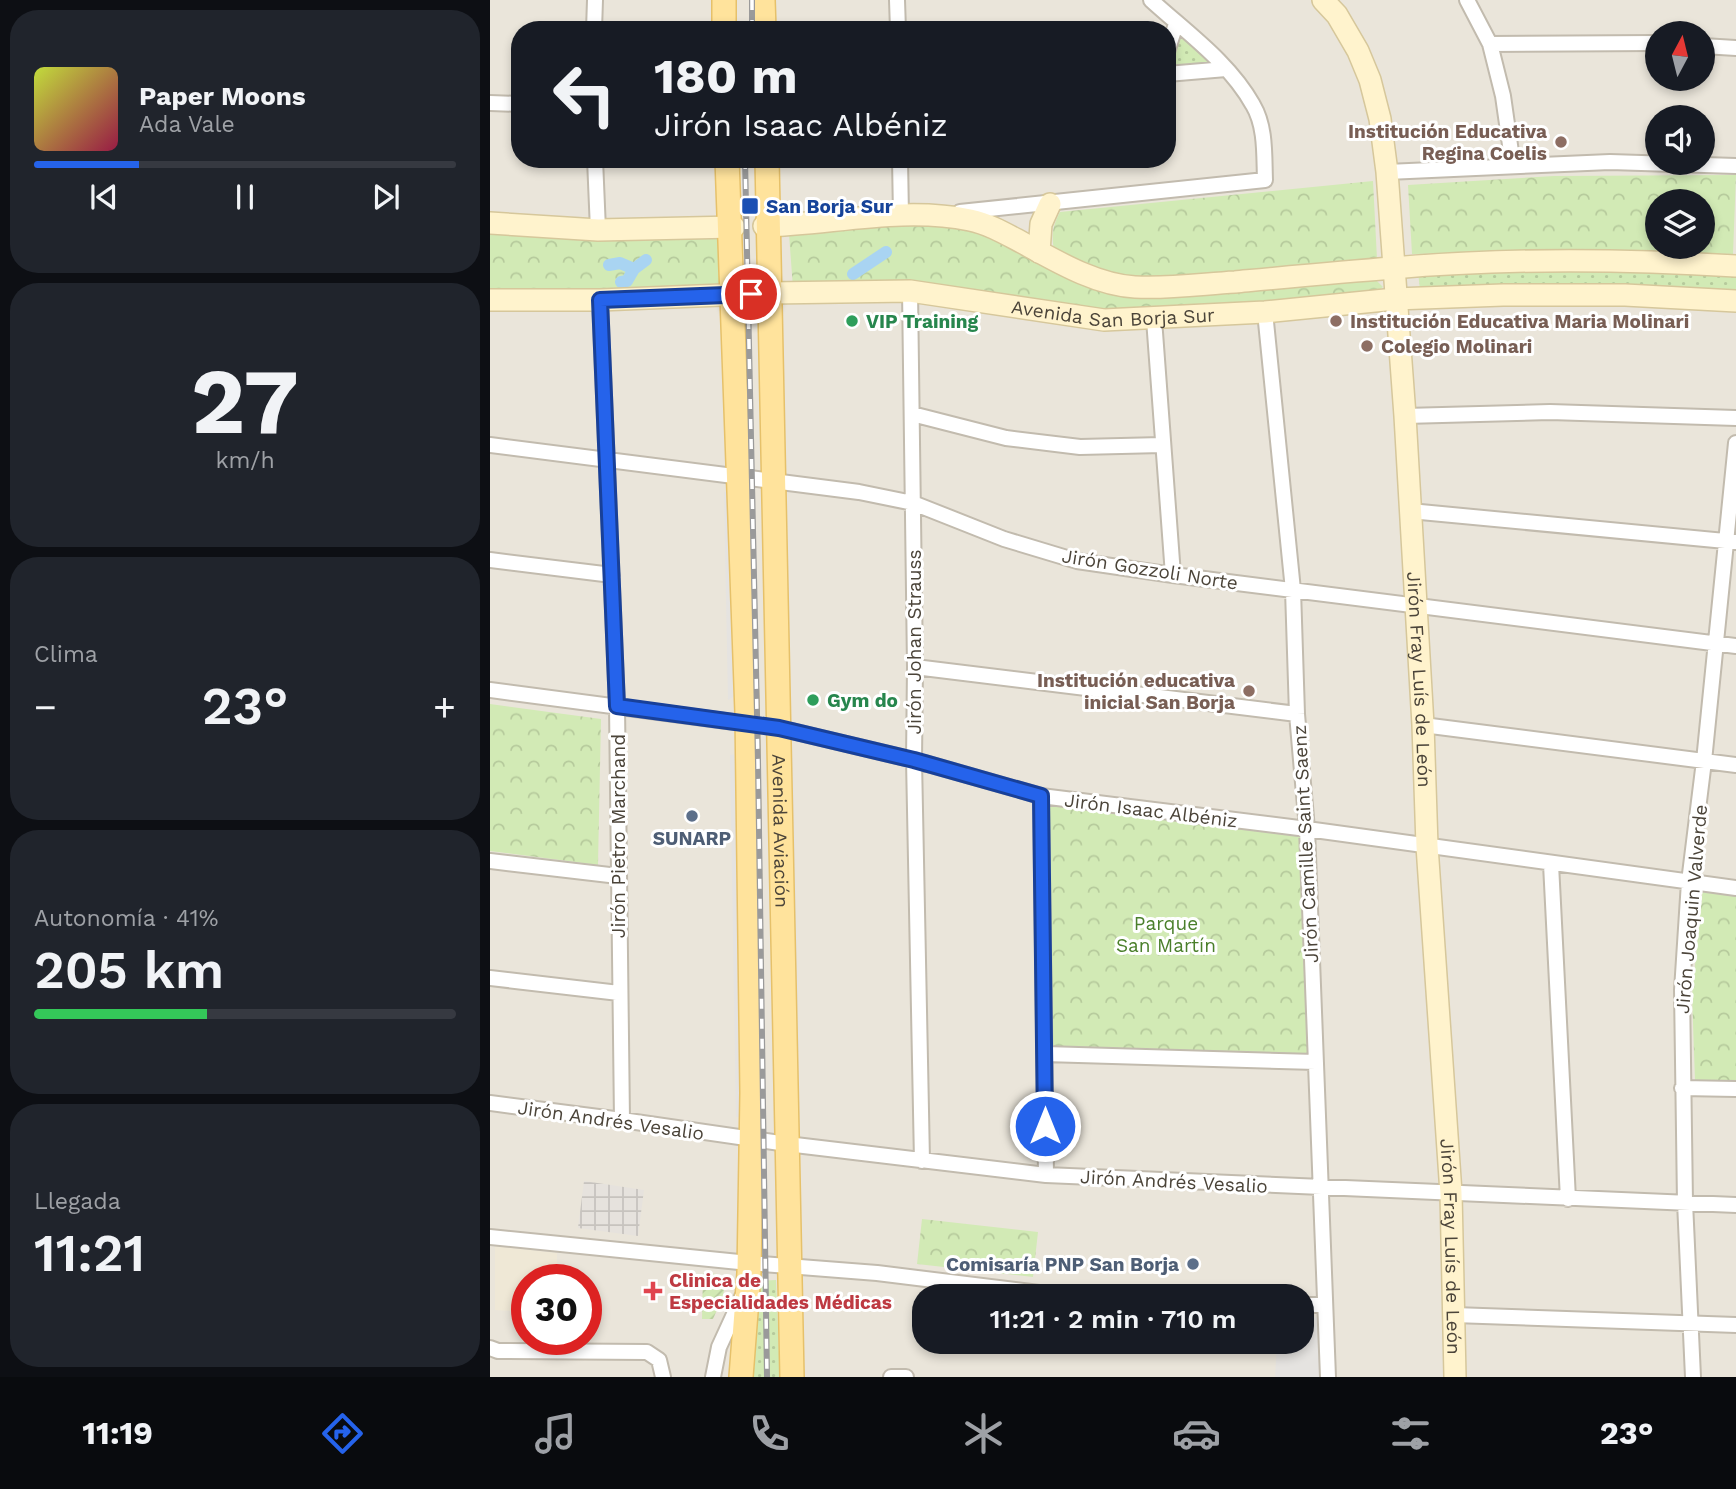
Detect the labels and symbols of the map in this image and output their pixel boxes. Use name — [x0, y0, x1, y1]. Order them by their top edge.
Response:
north arrow — [1645, 21, 1715, 91]
place label: Institución Educativa Regina Coelis — [1348, 120, 1547, 165]
marker: Institución Educativa Regina Coelis — [1553, 134, 1569, 150]
place label: San Borja Sur — [766, 195, 894, 218]
marker: San Borja Sur — [740, 196, 760, 216]
pin — [721, 264, 781, 324]
street label: Avenida San Borja Sur — [1010, 295, 1216, 332]
place label: VIP Training — [866, 310, 979, 333]
place label: Institución Educativa Maria Molinari — [1350, 310, 1689, 333]
marker: VIP Training — [844, 313, 860, 329]
marker: Institución Educativa Maria Molinari — [1328, 313, 1344, 329]
place label: Colegio Molinari — [1381, 335, 1532, 358]
marker: Colegio Molinari — [1359, 338, 1375, 354]
street label: Jirón Gozzoli Norte — [1060, 544, 1240, 595]
street label: Jirón Johan Strauss — [903, 549, 926, 735]
street label: Jirón Fray Luís de León — [1402, 571, 1436, 788]
place label: Institución educativa inicial San Borja — [1037, 669, 1235, 714]
marker: Institución educativa inicial San Borja — [1241, 683, 1257, 699]
place label: Gym do — [827, 689, 898, 712]
marker: Gym do — [805, 692, 821, 708]
street label: Jirón Camille Saint Saenz — [1288, 724, 1323, 964]
street label: Jirón Pietro Marchand — [607, 734, 630, 938]
street label: Avenida Aviación — [767, 754, 793, 908]
street label: Jirón Isaac Albéniz — [1063, 788, 1239, 833]
street label: Jirón Joaquin Valverde — [1671, 803, 1712, 1015]
marker: SUNARP — [684, 808, 700, 824]
place label: SUNARP — [653, 827, 731, 850]
park label: Parque San Martín — [1116, 912, 1216, 957]
position arrow — [1008, 1089, 1082, 1163]
street label: Jirón Andrés Vesalio — [516, 1096, 706, 1145]
street label: Jirón Fray Luís de León — [1435, 1138, 1466, 1355]
street label: Jirón Andrés Vesalio — [1080, 1165, 1268, 1198]
place label: Comisaría PNP San Borja — [946, 1253, 1179, 1276]
marker: Comisaría PNP San Borja — [1185, 1256, 1201, 1272]
speed limit sign: 30 — [511, 1264, 602, 1355]
place label: Clinica de Especialidades Médicas — [669, 1269, 892, 1314]
marker: Clinica de Especialidades Médicas — [643, 1281, 663, 1301]

